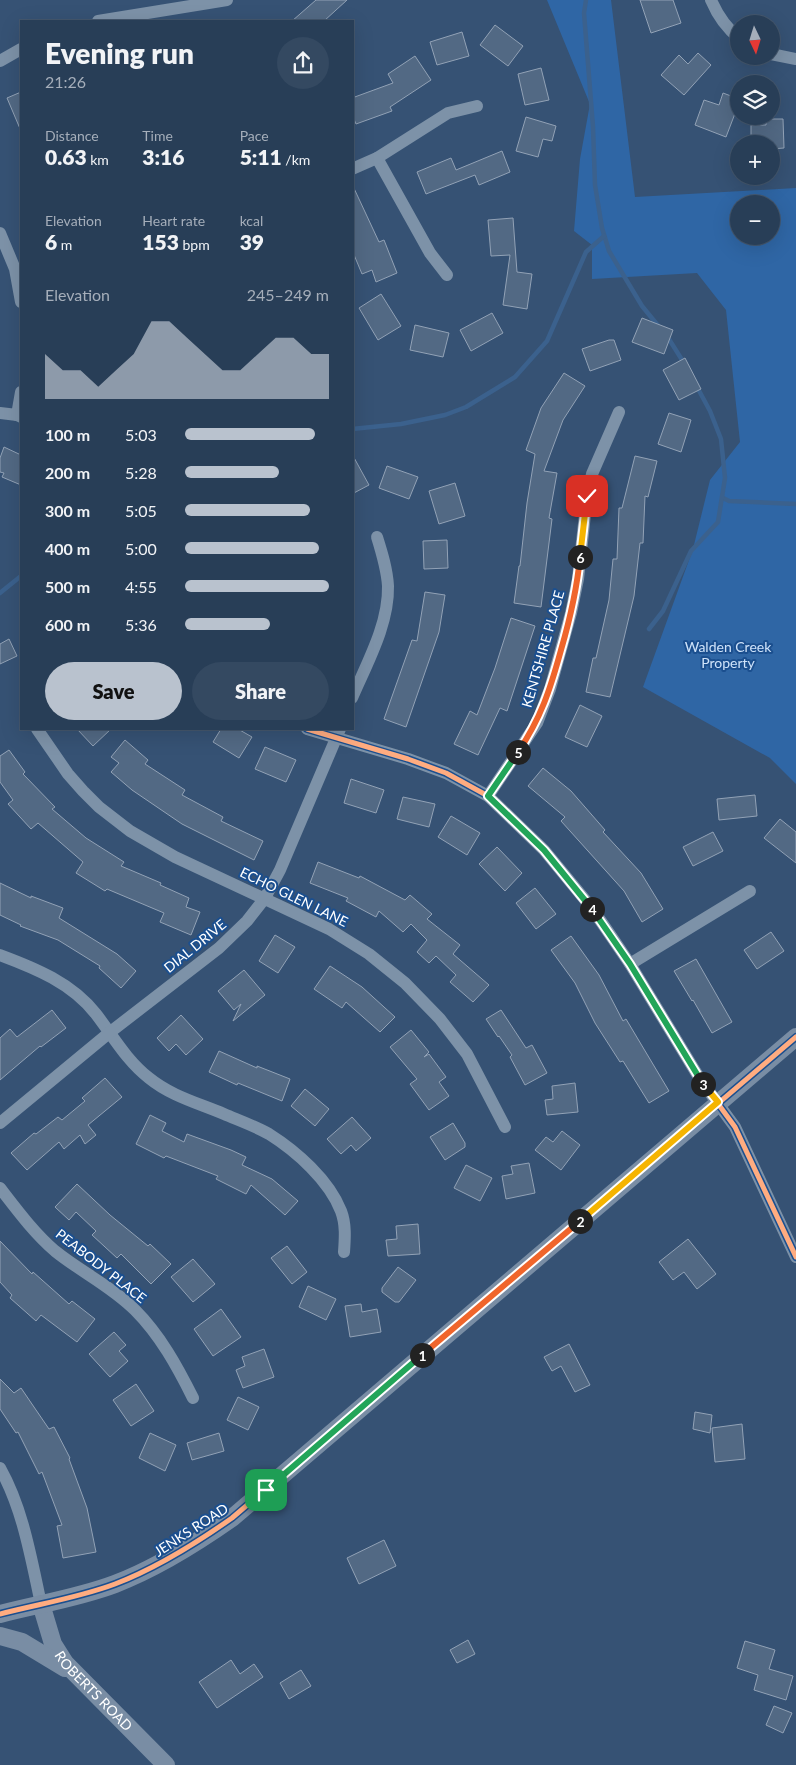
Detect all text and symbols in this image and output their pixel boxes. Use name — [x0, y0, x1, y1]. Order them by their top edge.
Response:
north arrow — [730, 15, 780, 65]
map controls — [730, 15, 780, 245]
text: Evening run — [45, 36, 194, 70]
button: share — [277, 37, 329, 89]
text: 21:26 — [45, 72, 86, 91]
button: layers — [730, 75, 780, 125]
text: Distance — [45, 127, 99, 144]
text: Time — [142, 127, 173, 144]
text: Pace — [240, 127, 269, 144]
button: + — [730, 135, 780, 185]
text: 0.63 — [45, 144, 87, 169]
text: 3:16 — [142, 144, 184, 169]
text: 5:11 — [240, 144, 282, 169]
text: km — [87, 151, 109, 168]
text: /km — [282, 151, 310, 168]
button: − — [730, 195, 780, 245]
text: Elevation — [45, 212, 102, 229]
text: Heart rate — [142, 212, 205, 229]
text: kcal — [240, 212, 263, 229]
text: 6 — [45, 229, 57, 254]
text: 153 — [142, 229, 179, 254]
text: 39 — [240, 229, 264, 254]
text: m — [57, 236, 72, 253]
text: bpm — [179, 236, 210, 253]
text: Elevation — [45, 285, 110, 304]
text: 245–249 m — [247, 285, 329, 304]
text: 100 m — [45, 425, 90, 444]
text: 5:03 — [125, 425, 157, 444]
text: 200 m — [45, 463, 90, 482]
text: 5:28 — [125, 463, 157, 482]
pin — [566, 475, 608, 517]
icon: check — [573, 482, 601, 510]
text: 300 m — [45, 501, 90, 520]
text: 5:05 — [125, 501, 157, 520]
text: 400 m — [45, 539, 90, 558]
text: 5:00 — [125, 539, 157, 558]
pin: 6 — [568, 544, 592, 570]
text: 6 — [576, 549, 585, 566]
text: 500 m — [45, 577, 90, 596]
text: 4:55 — [125, 577, 157, 596]
street label: KENTSHIRE PLACE — [518, 588, 567, 709]
text: 600 m — [45, 615, 90, 634]
text: 5:36 — [125, 615, 157, 634]
park label: Walden Creek Property — [685, 638, 772, 671]
button: Save — [45, 662, 182, 720]
button: Share — [192, 662, 329, 720]
pin: 5 — [506, 740, 530, 764]
text: 5 — [514, 744, 523, 761]
street label: ECHO GLEN LANE — [237, 863, 351, 930]
pin: 4 — [580, 896, 604, 922]
text: 4 — [588, 901, 597, 918]
street label: DIAL DRIVE — [160, 915, 229, 976]
pin: 3 — [690, 1072, 716, 1096]
text: 3 — [699, 1076, 708, 1093]
pin: 2 — [568, 1208, 592, 1234]
text: 2 — [576, 1213, 585, 1230]
street label: PEABODY PLACE — [53, 1225, 150, 1306]
pin: 1 — [410, 1342, 434, 1368]
text: 1 — [418, 1347, 427, 1364]
pin — [245, 1469, 287, 1511]
icon: arrive — [252, 1476, 280, 1504]
street label: JENKS ROAD — [151, 1499, 231, 1560]
street label: ROBERTS ROAD — [52, 1648, 136, 1734]

